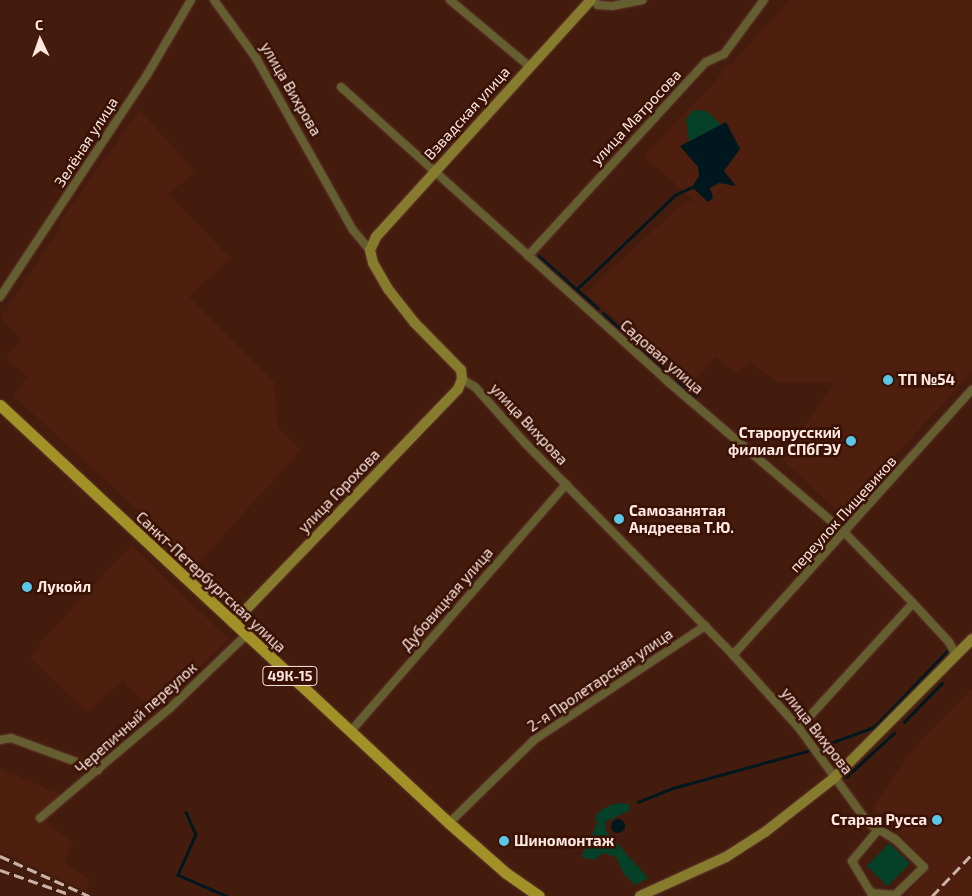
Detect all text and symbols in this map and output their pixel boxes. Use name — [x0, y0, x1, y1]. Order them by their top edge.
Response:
north arrow — [15, 15, 65, 65]
text: С — [35, 16, 44, 33]
street label: улица Вихрова — [257, 39, 325, 139]
street label: Взвадская улица — [420, 63, 514, 163]
street label: улица Матросова — [587, 66, 685, 168]
street label: Зелёная улица — [50, 94, 122, 190]
street label: Садовая улица — [617, 316, 707, 398]
place label: ТП №54 — [898, 371, 955, 389]
marker: ТП №54 — [882, 374, 894, 386]
street label: улица Вихрова — [487, 379, 571, 469]
place label: Старорусский филиал СПбГЭУ — [728, 423, 841, 458]
marker: Старорусский филиал СПбГЭУ — [845, 435, 857, 447]
street label: улица Горохова — [295, 445, 383, 537]
street label: переулок Пищевиков — [786, 452, 900, 576]
place label: Самозанятая Андреева Т.Ю. — [629, 501, 734, 536]
street label: Санкт-Петербургская улица — [132, 508, 290, 656]
marker: Самозанятая Андреева Т.Ю. — [613, 513, 625, 525]
street label: Дубовицкая улица — [397, 544, 497, 654]
place label: Лукойл — [37, 578, 91, 596]
marker: Лукойл — [21, 581, 33, 593]
street label: 2-я Пролетарская улица — [524, 625, 676, 735]
street label: Черепичный переулок — [71, 659, 201, 777]
road number: 49К-15 — [261, 664, 319, 688]
street label: улица Вихрова — [778, 684, 856, 778]
place label: Старая Русса — [831, 811, 927, 829]
marker: Старая Русса — [931, 814, 943, 826]
place label: Шиномонтаж — [514, 832, 614, 850]
marker: Шиномонтаж — [498, 835, 510, 847]

